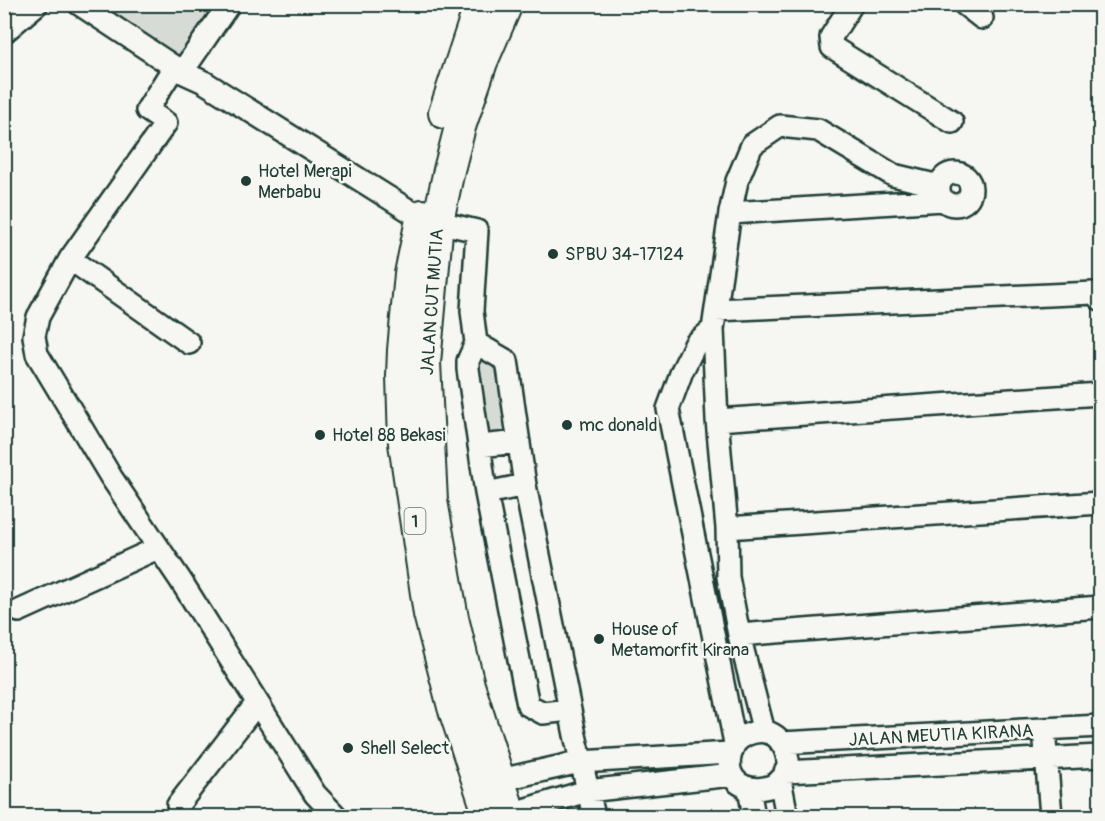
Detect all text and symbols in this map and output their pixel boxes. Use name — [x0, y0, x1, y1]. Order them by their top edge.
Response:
place label: Hotel Merapi Merbabu — [258, 160, 352, 204]
marker: Hotel Merapi Merbabu — [239, 174, 253, 188]
street label: JALAN CUT MUTIA — [416, 228, 449, 376]
place label: SPBU 34-17124 — [565, 243, 684, 266]
marker: SPBU 34-17124 — [546, 247, 560, 261]
place label: mc donald — [579, 414, 658, 437]
marker: mc donald — [560, 418, 574, 432]
place label: Hotel 88 Bekasi — [332, 424, 446, 447]
marker: Hotel 88 Bekasi — [313, 428, 327, 442]
road number: 1 — [404, 508, 426, 534]
place label: House of Metamorfit Kirana — [611, 618, 749, 662]
marker: House of Metamorfit Kirana — [592, 632, 606, 646]
street label: JALAN MEUTIA KIRANA — [848, 719, 1034, 752]
place label: Shell Select — [360, 737, 450, 760]
marker: Shell Select — [341, 741, 355, 755]

